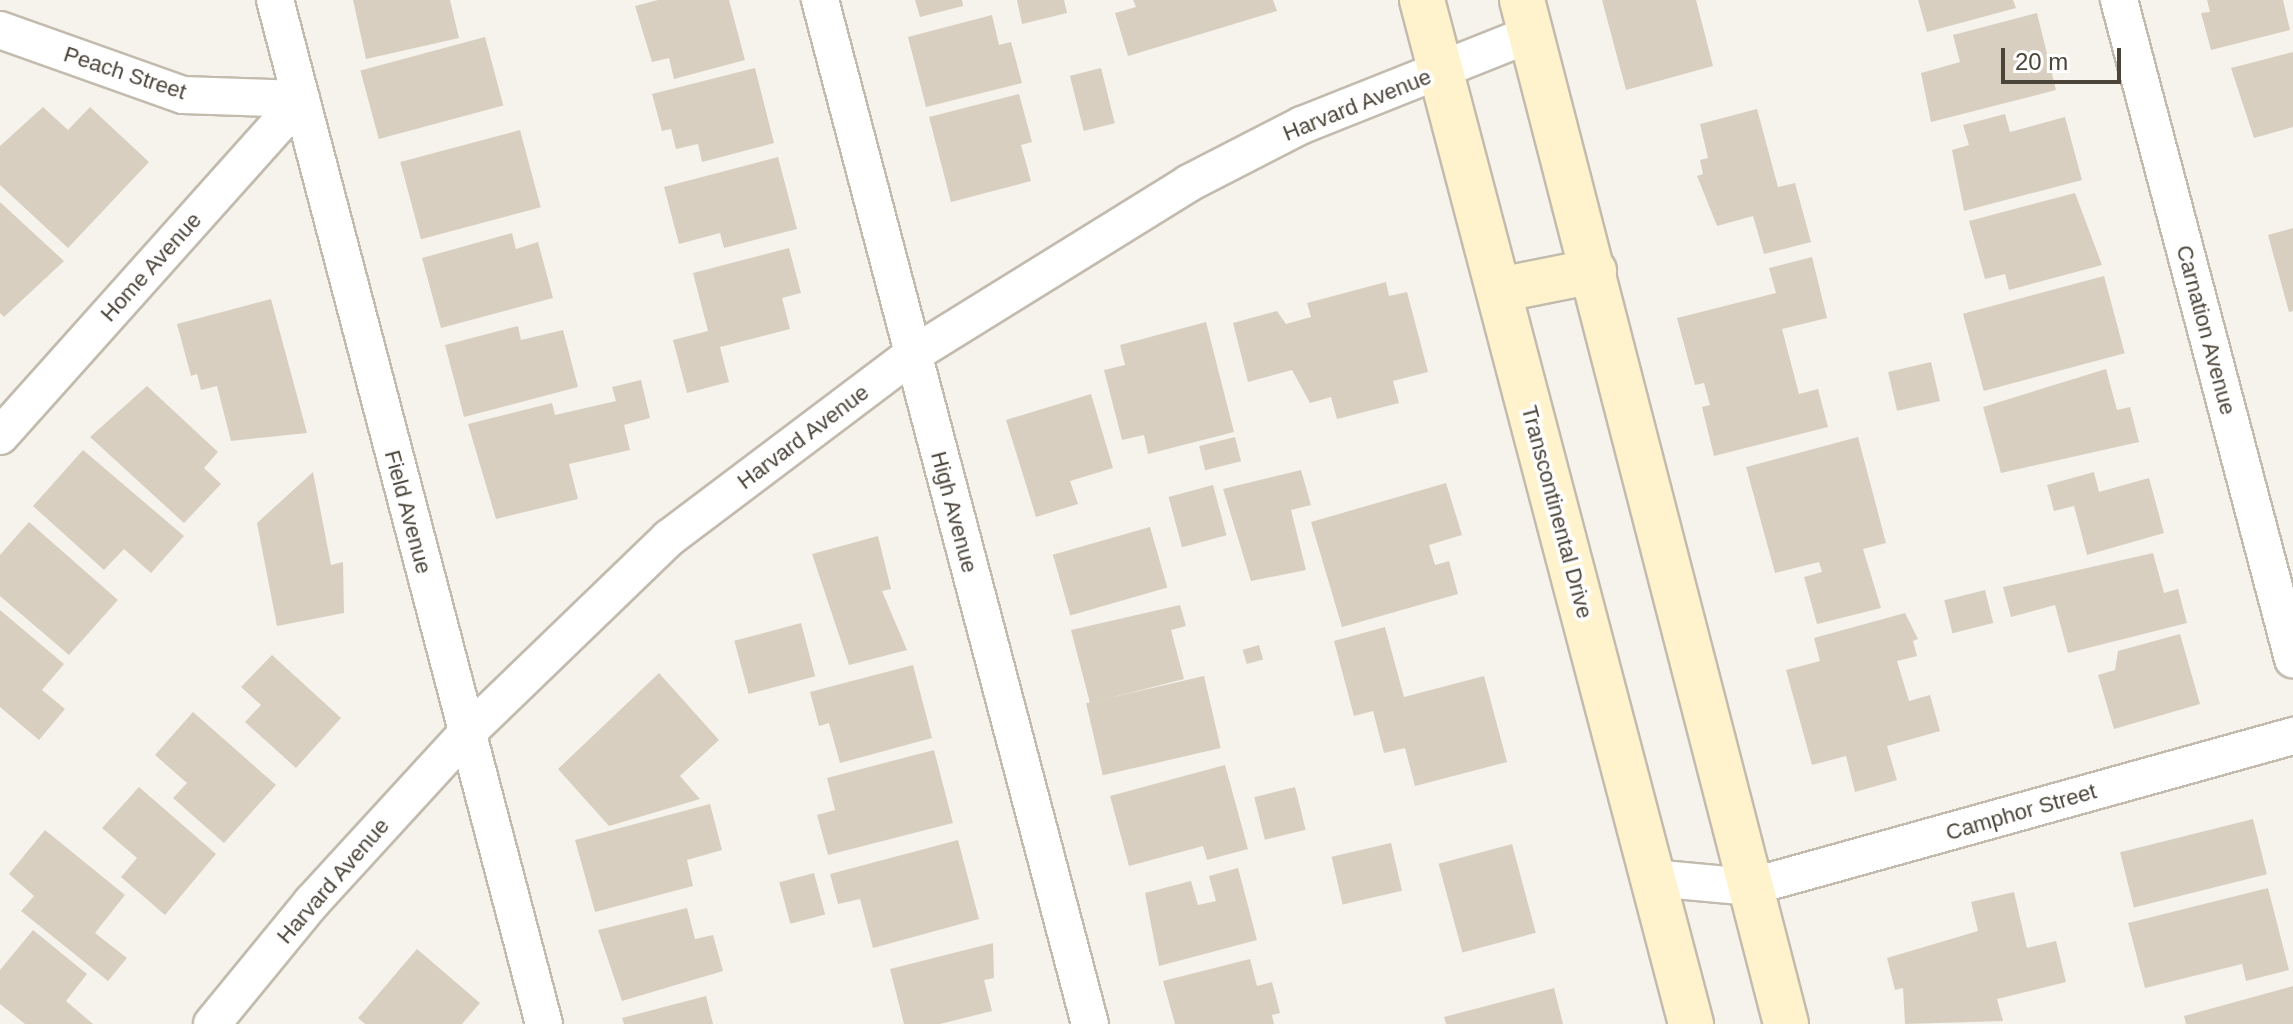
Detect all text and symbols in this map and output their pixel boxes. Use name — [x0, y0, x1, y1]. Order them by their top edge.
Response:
scale bar — [2005, 32, 2125, 82]
street label: Peach Street — [60, 41, 190, 105]
text: 20 m — [2015, 48, 2068, 75]
street label: Harvard Avenue — [1279, 63, 1435, 147]
street label: Home Avenue — [95, 207, 207, 327]
street label: Carnation Avenue — [2171, 242, 2241, 418]
street label: Harvard Avenue — [732, 379, 874, 495]
street label: Transcontinental Drive — [1516, 403, 1598, 621]
street label: Field Avenue — [379, 447, 437, 577]
street label: High Avenue — [925, 448, 983, 576]
street label: Camphor Street — [1943, 778, 2099, 846]
street label: Harvard Avenue — [271, 813, 395, 949]

